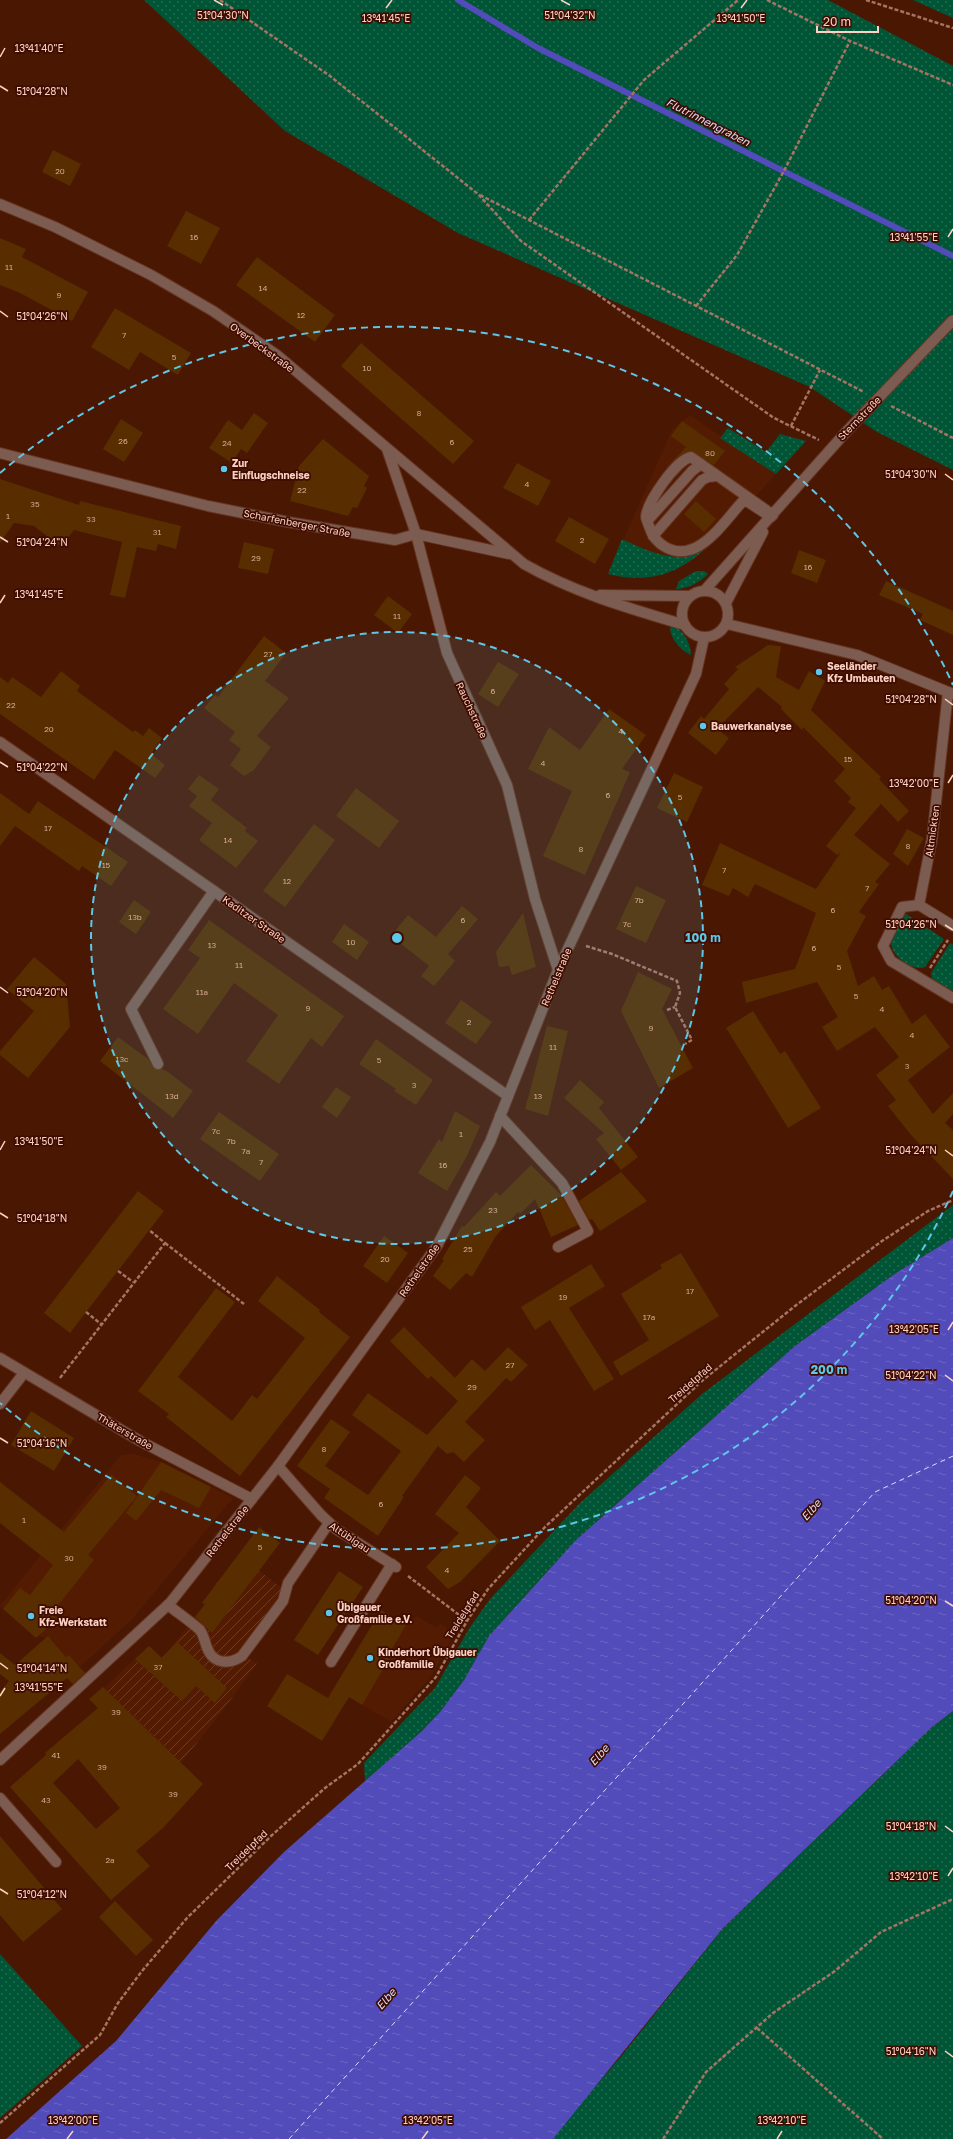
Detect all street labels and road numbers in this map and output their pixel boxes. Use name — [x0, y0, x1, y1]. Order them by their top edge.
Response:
street label: Overbeckstraße — [228, 320, 296, 374]
street label: Sternstraße — [835, 393, 883, 442]
street label: Scharfenberger Straße — [243, 507, 352, 539]
street label: Rauchstraße — [454, 680, 490, 740]
street label: Altmickten — [922, 804, 942, 858]
street label: Kaditzer Straße — [220, 893, 288, 945]
street label: Rethelstraße — [538, 946, 574, 1008]
street label: Rethelstraße — [396, 1241, 442, 1299]
street label: Treidelpfad — [666, 1361, 714, 1405]
street label: Thäterstraße — [95, 1410, 155, 1452]
street label: Rethelstraße — [203, 1503, 251, 1559]
street label: Altübigau — [327, 1519, 373, 1555]
street label: Treidelpfad — [443, 1589, 481, 1641]
street label: Treidelpfad — [222, 1827, 270, 1873]

